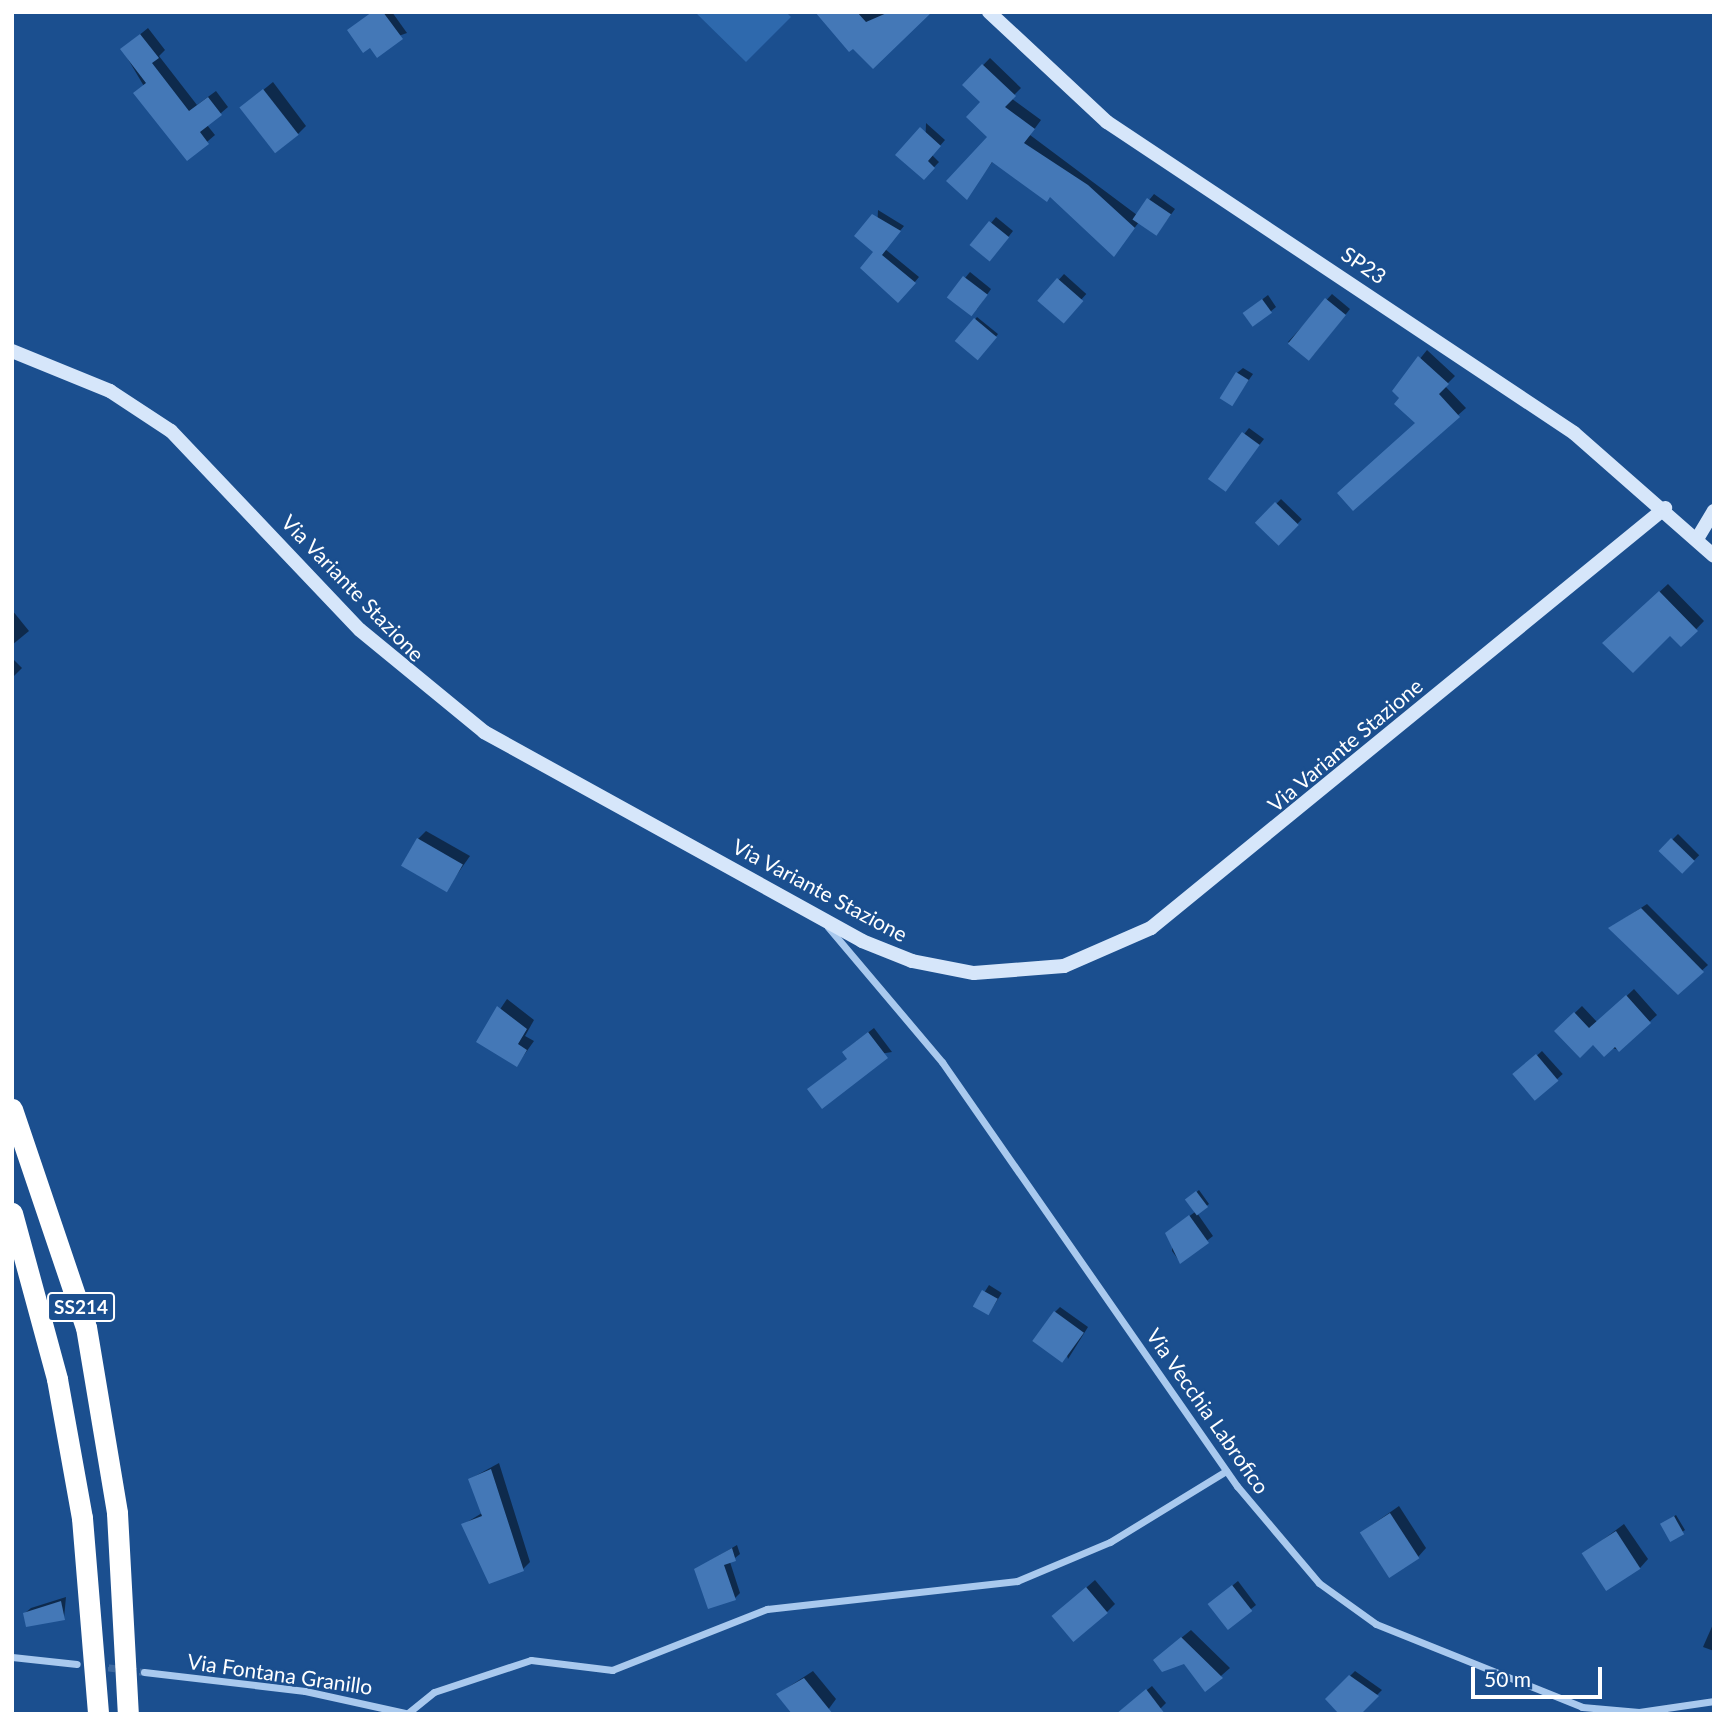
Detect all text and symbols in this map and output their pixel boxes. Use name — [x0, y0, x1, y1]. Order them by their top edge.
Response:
street label: SP23 — [1337, 241, 1391, 289]
street label: Via Variante Stazione — [276, 509, 430, 667]
street label: Via Variante Stazione — [1262, 673, 1428, 817]
street label: Via Variante Stazione — [728, 833, 912, 947]
road number: SS214 — [46, 1292, 116, 1322]
street label: Via Vecchia Labrofico — [1141, 1323, 1275, 1499]
street label: Via Fontana Granillo — [186, 1649, 374, 1699]
scale bar — [1474, 1652, 1605, 1696]
text: 50 m — [1484, 1666, 1531, 1691]

